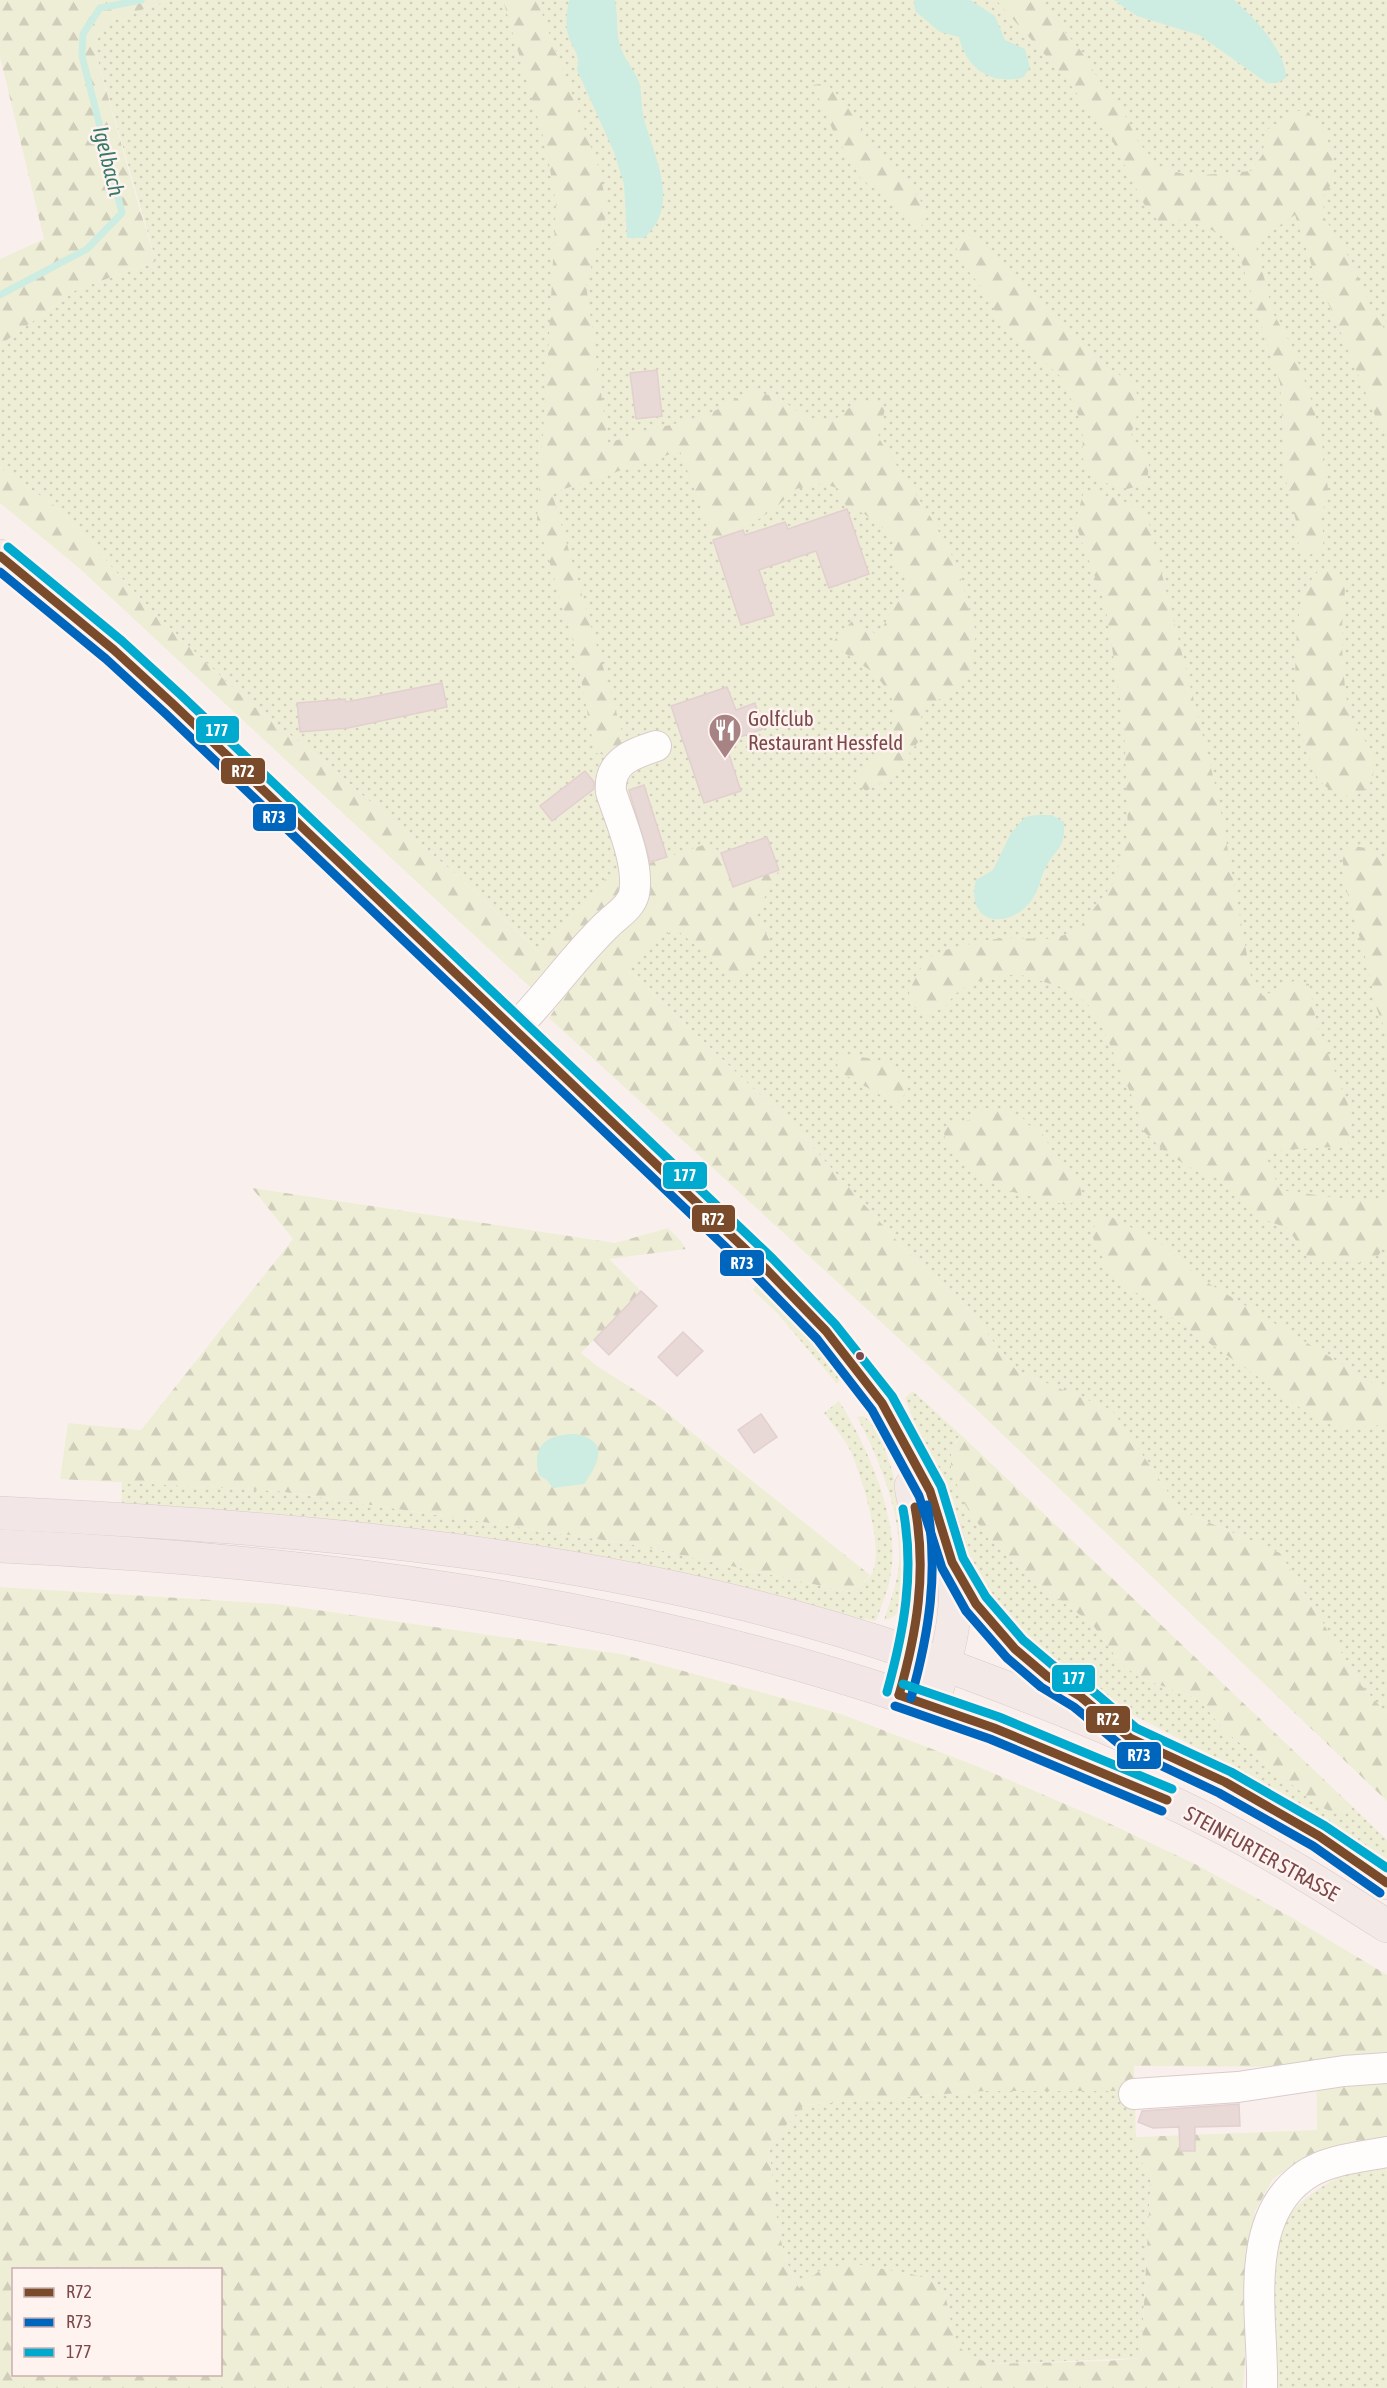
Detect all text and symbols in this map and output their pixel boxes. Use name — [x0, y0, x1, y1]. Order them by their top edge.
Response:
water label: Igelbach — [88, 123, 130, 199]
place label: Golfclub Restaurant Hessfeld — [748, 706, 903, 754]
restaurant icon: Golfclub Restaurant Hessfeld — [707, 712, 743, 759]
line badge: 177 — [195, 715, 240, 744]
text: 177 — [206, 721, 228, 739]
line badge: R72 — [220, 757, 266, 785]
text: R72 — [231, 762, 255, 780]
line badge: R73 — [252, 803, 297, 832]
text: R73 — [262, 808, 286, 826]
line badge: 177 — [662, 1161, 708, 1190]
text: 177 — [674, 1166, 696, 1184]
line badge: R72 — [691, 1204, 736, 1233]
text: R72 — [701, 1210, 725, 1228]
line badge: R73 — [719, 1249, 765, 1277]
text: R73 — [730, 1254, 754, 1272]
unlabelled marker — [854, 1350, 866, 1362]
line badge: 177 — [1051, 1664, 1096, 1693]
text: 177 — [1063, 1669, 1085, 1687]
line badge: R72 — [1085, 1705, 1131, 1734]
text: R72 — [1096, 1710, 1120, 1728]
line badge: R73 — [1116, 1741, 1162, 1770]
text: R73 — [1127, 1746, 1151, 1764]
street label: STEINFURTER STRASSE — [1181, 1801, 1344, 1905]
legend — [12, 2268, 222, 2376]
text: R72 — [66, 2281, 92, 2302]
text: R73 — [66, 2311, 92, 2332]
text: 177 — [66, 2341, 91, 2362]

